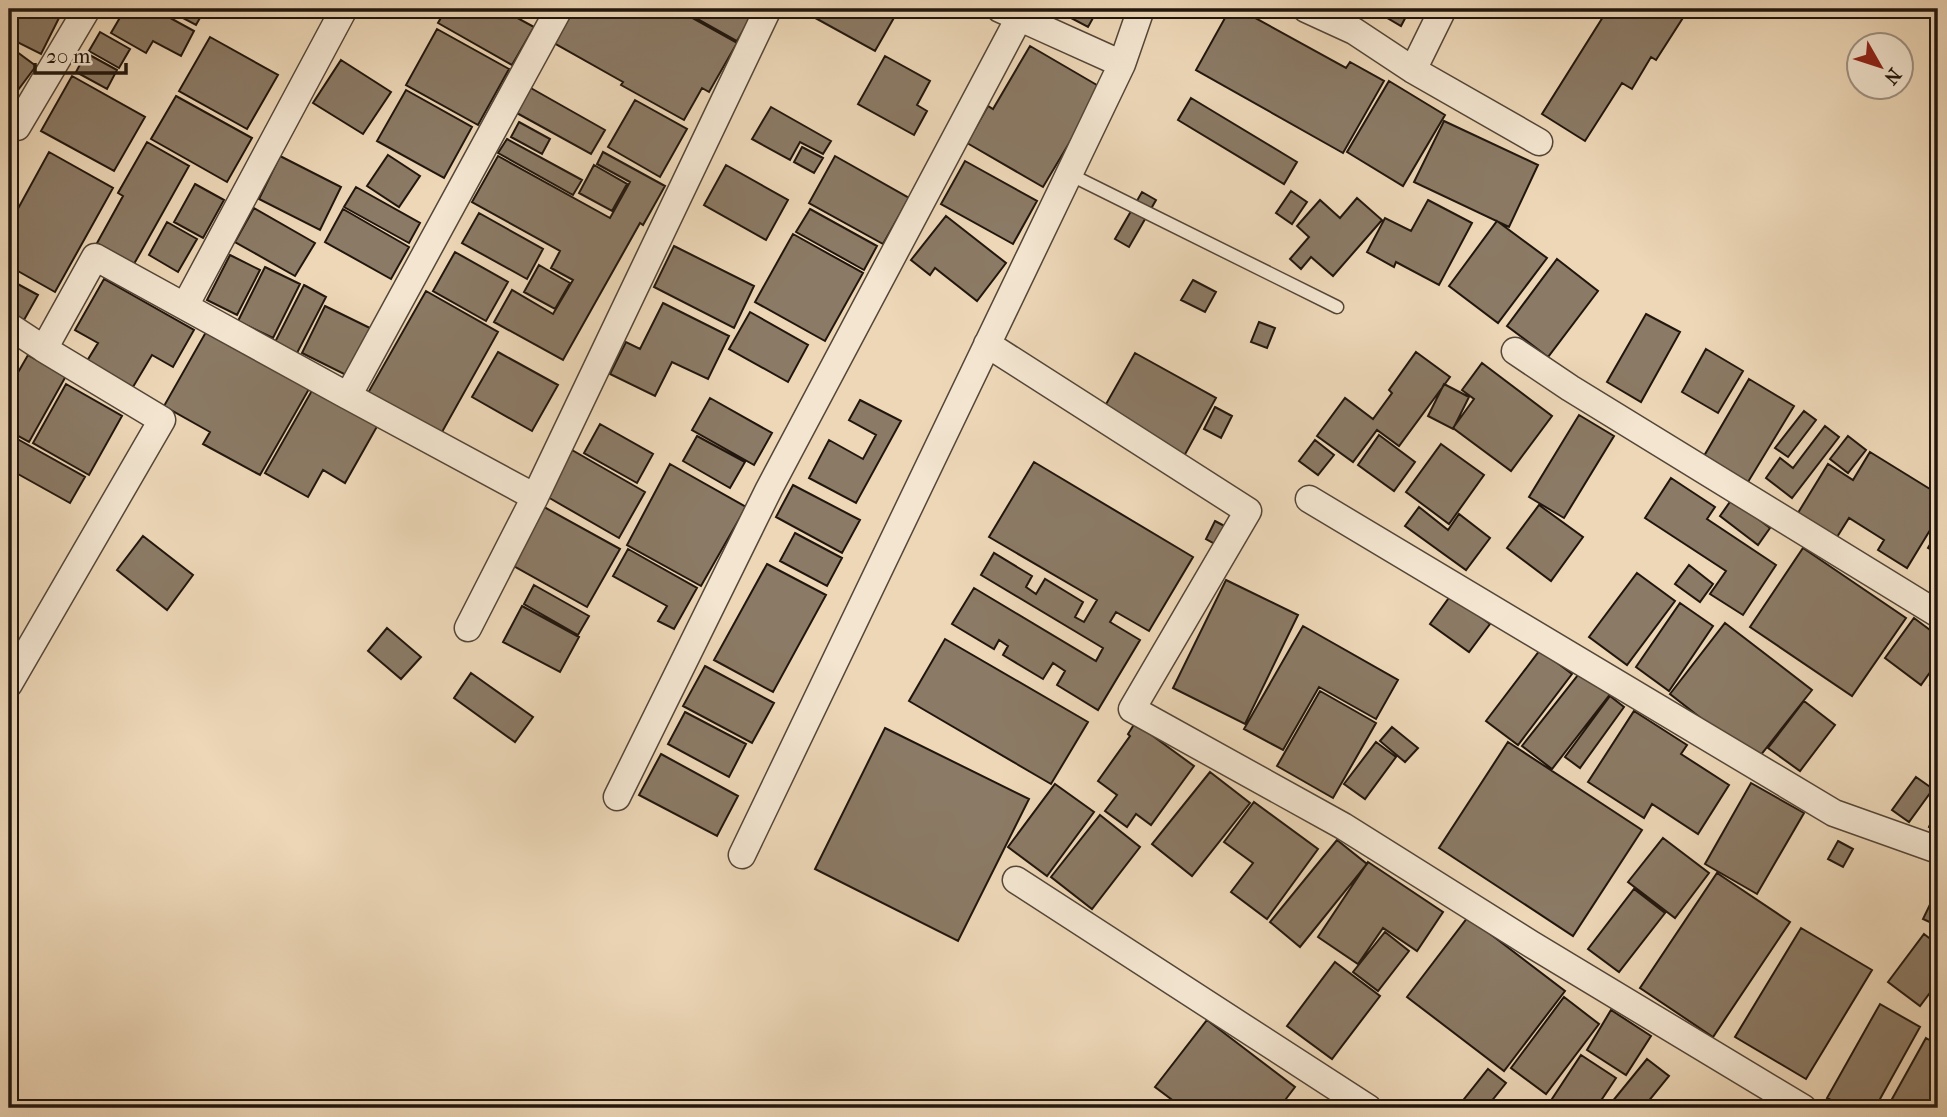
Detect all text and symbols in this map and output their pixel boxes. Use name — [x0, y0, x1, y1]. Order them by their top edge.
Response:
scale bar — [35, 32, 126, 76]
north arrow — [1846, 32, 1916, 102]
text: 20 m — [46, 44, 91, 68]
text: N — [1879, 64, 1906, 89]

